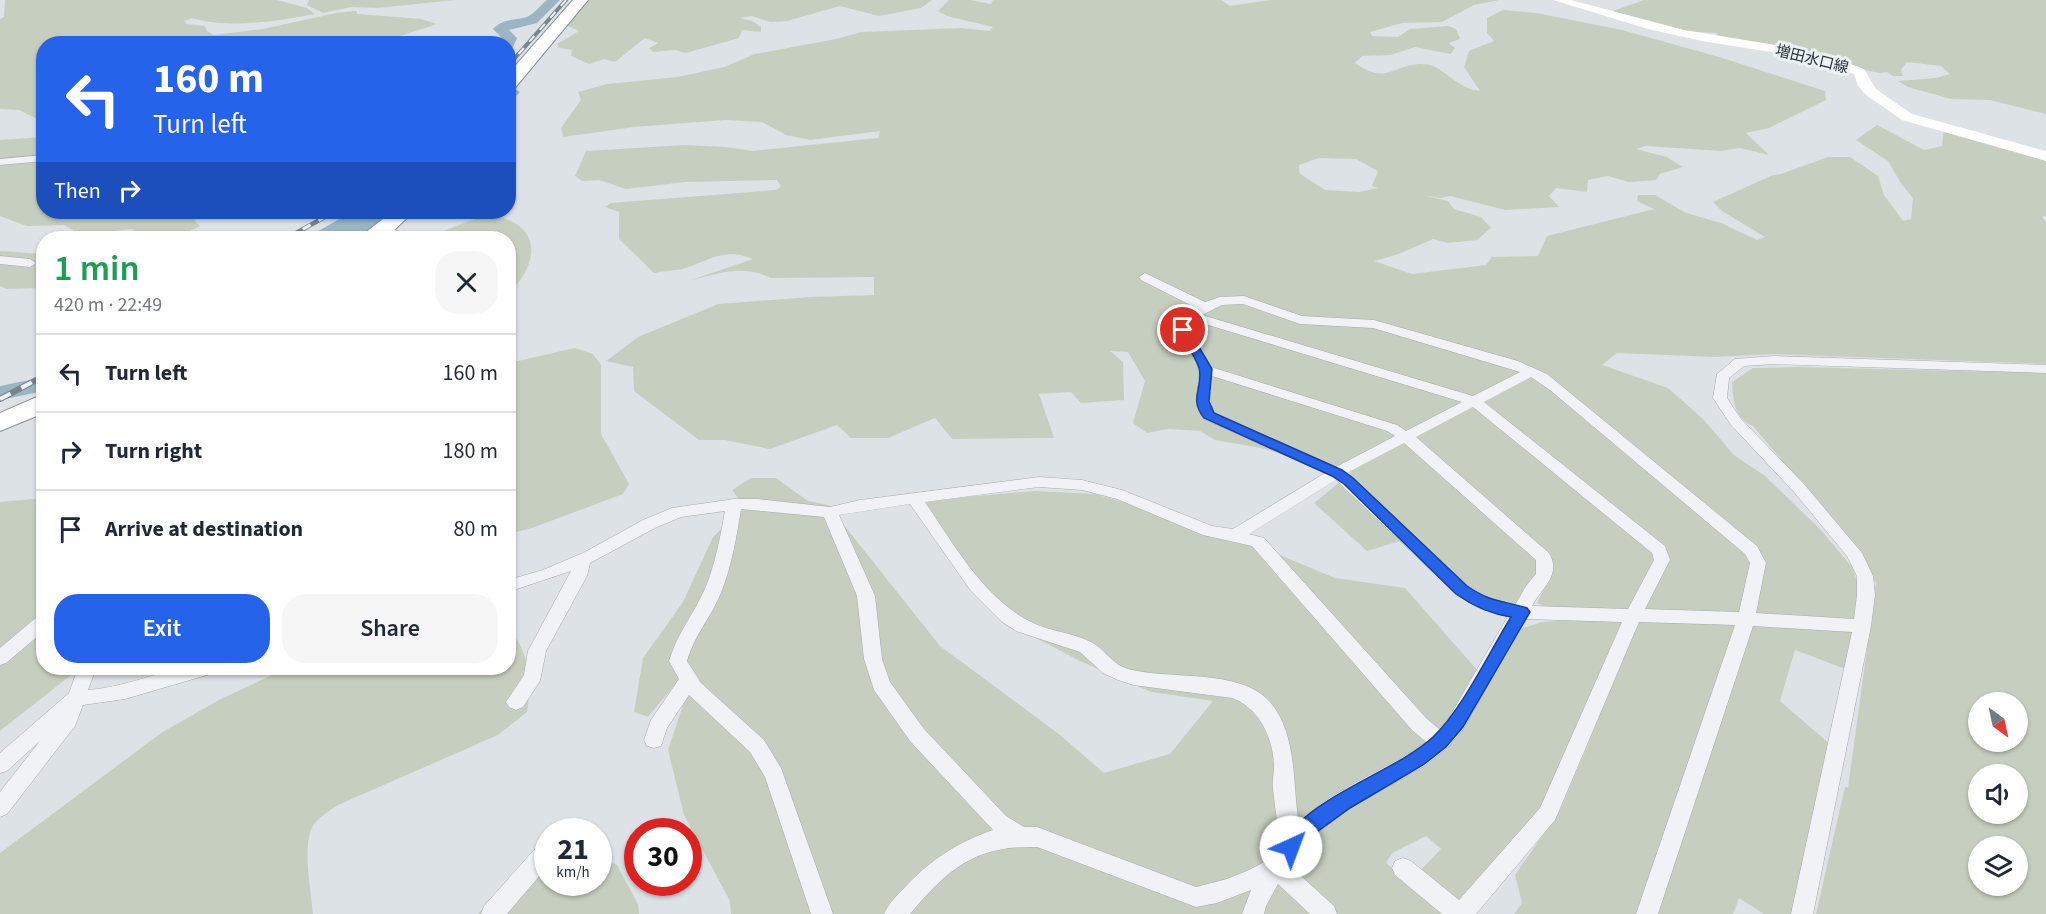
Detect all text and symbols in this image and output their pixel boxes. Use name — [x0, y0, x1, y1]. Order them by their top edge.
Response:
street label: 増田水口線 — [1773, 40, 1851, 79]
text: 160 m — [153, 49, 264, 109]
icon: left — [54, 60, 132, 138]
text: Turn left — [153, 105, 247, 144]
icon: right — [113, 174, 146, 207]
text: Then — [54, 175, 101, 207]
text: 1 min — [54, 243, 140, 294]
button: close — [435, 251, 498, 314]
text: 420 m · 22:49 — [54, 291, 162, 319]
pin — [1157, 304, 1208, 355]
icon: arrive — [1166, 313, 1199, 346]
icon: left — [54, 357, 87, 390]
text: Turn left — [105, 357, 187, 389]
text: 160 m — [443, 357, 498, 389]
icon: right — [54, 435, 87, 468]
text: Turn right — [105, 435, 202, 467]
text: 180 m — [443, 435, 498, 467]
icon: arrive — [54, 513, 87, 546]
text: Arrive at destination — [105, 513, 303, 545]
text: 80 m — [453, 513, 498, 545]
button: Exit — [54, 594, 270, 663]
button: Share — [282, 594, 498, 663]
north arrow — [1968, 692, 2028, 752]
map controls — [1968, 692, 2028, 896]
button: sound — [1968, 764, 2028, 824]
position arrow — [1259, 815, 1323, 879]
speed limit sign: 30 — [624, 818, 702, 896]
text: 21 — [557, 828, 589, 871]
button: layers — [1968, 836, 2028, 896]
text: km/h — [556, 862, 590, 883]

